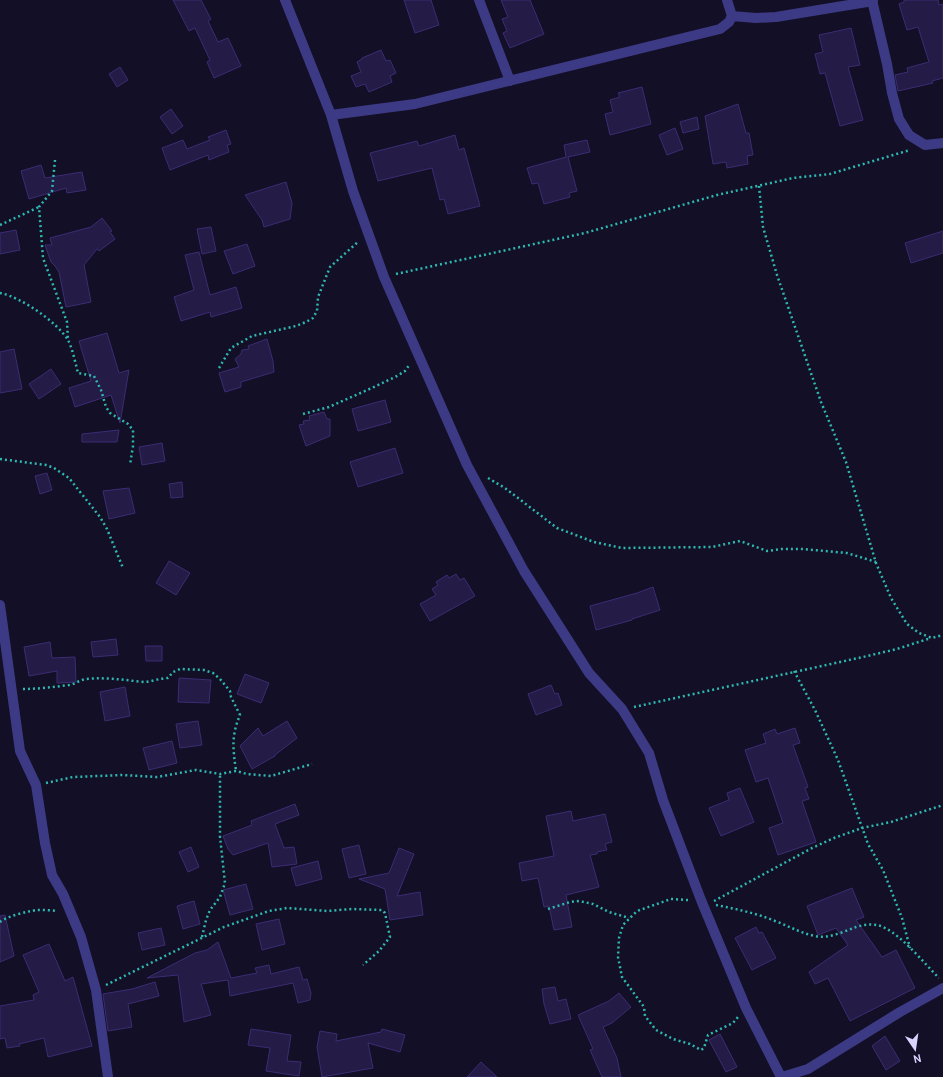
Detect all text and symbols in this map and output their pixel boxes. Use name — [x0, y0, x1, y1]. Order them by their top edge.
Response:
north arrow — [895, 1029, 935, 1069]
text: N — [912, 1051, 923, 1066]

